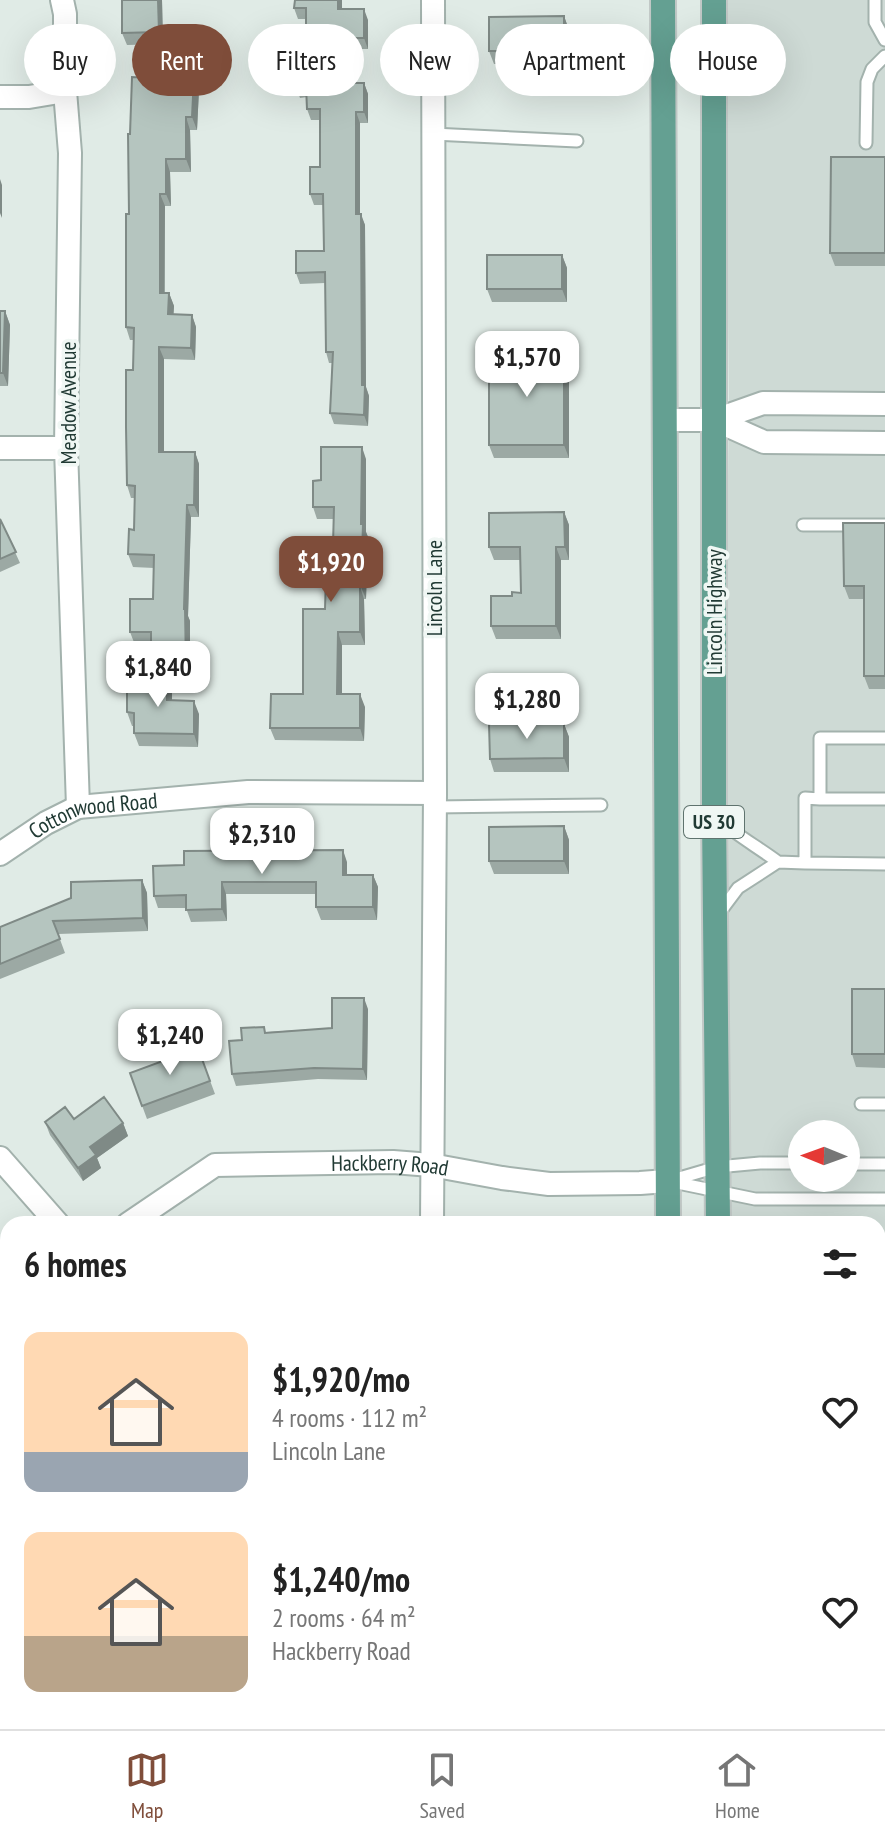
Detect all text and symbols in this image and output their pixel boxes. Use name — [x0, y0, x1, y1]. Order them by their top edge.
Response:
chip: Buy — [24, 24, 116, 96]
chip: Rent — [132, 24, 232, 96]
chip: Filters — [248, 24, 364, 96]
chip: New — [380, 24, 479, 96]
chip: Apartment — [495, 24, 654, 96]
chip: House — [670, 24, 786, 96]
pin: $1,570 — [462, 331, 592, 399]
text: $1,570 — [493, 340, 561, 373]
street label: Meadow Avenue — [54, 341, 82, 465]
pin: $1,920 — [266, 536, 396, 604]
street label: Lincoln Lane — [420, 540, 448, 636]
text: $1,920 — [297, 545, 365, 578]
street label: Lincoln Highway — [700, 548, 728, 675]
pin: $1,840 — [93, 641, 223, 709]
text: $1,840 — [124, 650, 192, 683]
pin: $1,280 — [462, 673, 592, 741]
text: $1,280 — [493, 682, 561, 715]
street label: Cottonwood Road — [23, 786, 159, 845]
road number: US 30 — [684, 806, 744, 838]
pin: $2,310 — [197, 808, 327, 876]
text: $2,310 — [228, 817, 296, 850]
pin: $1,240 — [105, 1009, 235, 1077]
text: $1,240 — [136, 1018, 204, 1051]
north arrow — [788, 1120, 860, 1192]
map controls — [788, 1120, 860, 1192]
street label: Hackberry Road — [331, 1148, 451, 1182]
text: 6 homes — [24, 1242, 127, 1286]
icon: filters — [818, 1242, 862, 1286]
text: $1,920/mo — [272, 1357, 410, 1401]
icon: home — [88, 1364, 184, 1460]
icon: heart — [818, 1390, 862, 1434]
text: 4 rooms · 112 m² — [272, 1401, 427, 1434]
text: Lincoln Lane — [272, 1434, 386, 1467]
text: $1,240/mo — [272, 1557, 410, 1601]
icon: home — [88, 1564, 184, 1660]
icon: heart — [818, 1590, 862, 1634]
text: 2 rooms · 64 m² — [272, 1601, 416, 1634]
text: Hackberry Road — [272, 1634, 411, 1667]
tab: Map — [125, 1748, 169, 1824]
tab: Saved — [419, 1748, 465, 1824]
tab: Home — [715, 1748, 760, 1824]

